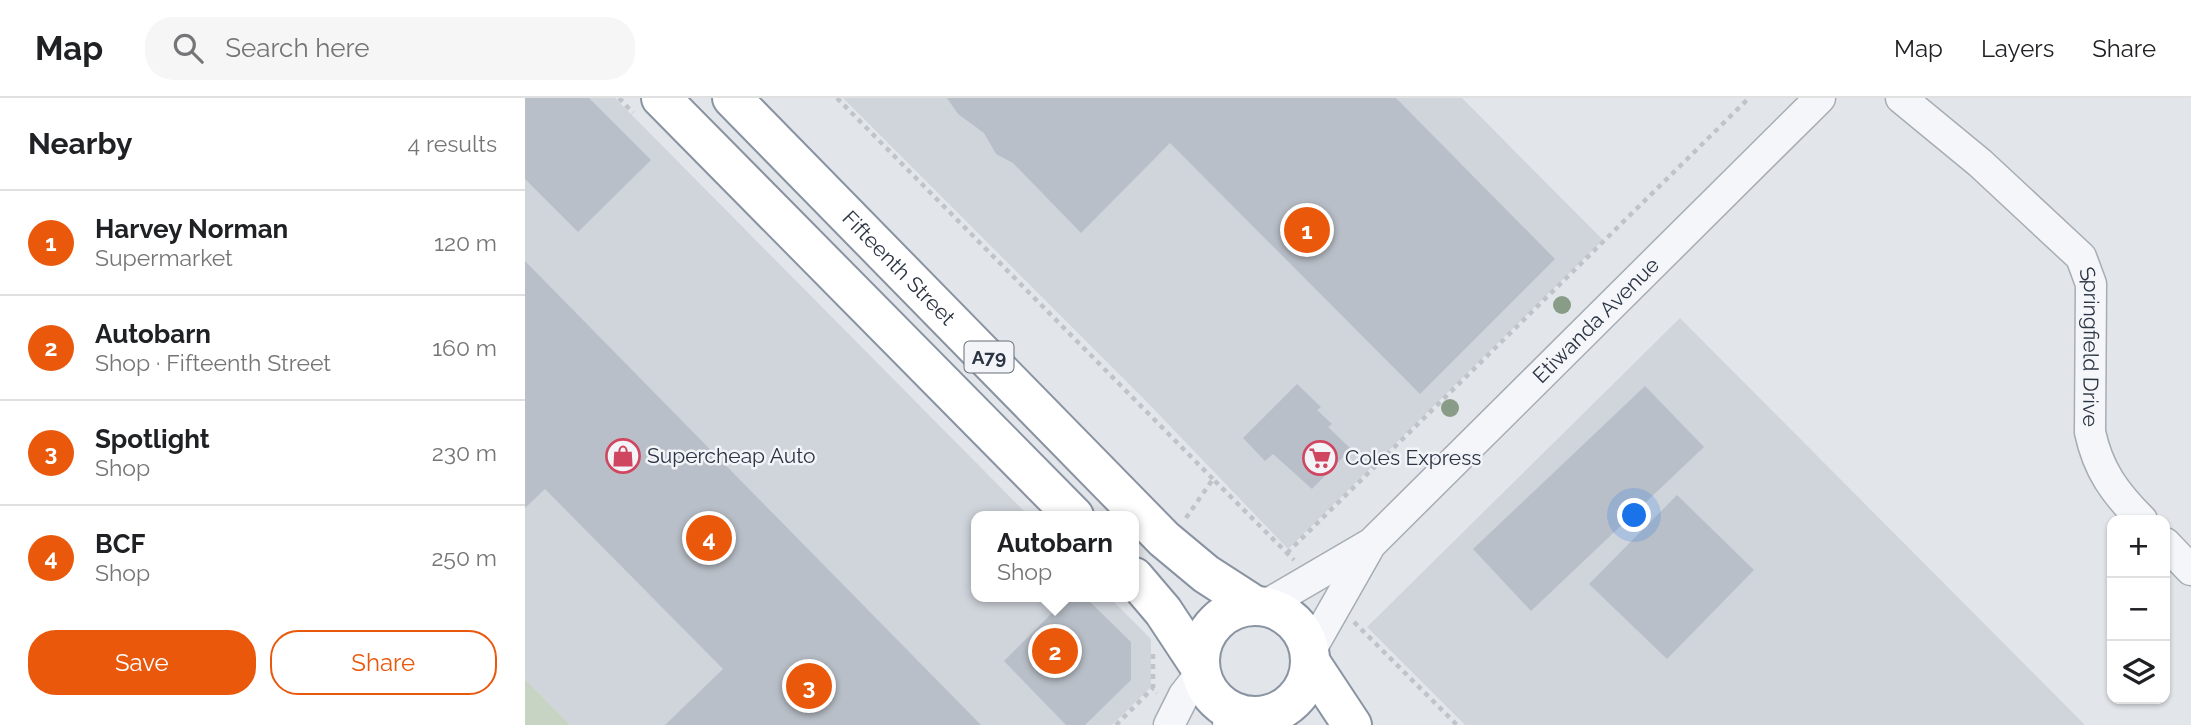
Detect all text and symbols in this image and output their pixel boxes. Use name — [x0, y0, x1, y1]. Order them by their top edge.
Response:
search box — [145, 17, 635, 80]
text: Map — [35, 29, 103, 68]
icon: search — [169, 29, 207, 67]
text: Search here — [225, 33, 370, 63]
text: Map — [1894, 34, 1943, 63]
text: Layers — [1981, 34, 2054, 63]
text: Share — [2092, 34, 2156, 63]
text: Nearby — [28, 126, 132, 161]
text: 4 results — [408, 130, 497, 157]
pin: 1 — [1284, 204, 1330, 256]
street label: Fifteenth Street — [837, 205, 960, 330]
text: Harvey Norman — [95, 214, 288, 244]
text: 1 — [45, 229, 57, 256]
text: 120 m — [434, 229, 497, 256]
text: Supermarket — [95, 244, 233, 271]
street label: Etiwanda Avenue — [1528, 252, 1664, 388]
street label: Springfield Drive — [2074, 263, 2104, 427]
text: Autobarn — [95, 319, 211, 349]
text: 2 — [45, 334, 57, 361]
text: 160 m — [432, 334, 497, 361]
road number: A79 — [965, 342, 1014, 372]
text: Shop · Fifteenth Street — [95, 349, 331, 376]
text: Spotlight — [95, 424, 210, 454]
shop icon: Supercheap Auto — [604, 437, 642, 475]
text: 3 — [45, 439, 57, 466]
text: 230 m — [432, 439, 497, 466]
supermarket icon: Coles Express — [1301, 439, 1339, 477]
place label: Supercheap Auto — [647, 443, 816, 468]
place label: Coles Express — [1345, 445, 1481, 470]
text: Shop — [95, 454, 150, 481]
your location — [1617, 498, 1651, 532]
popup — [971, 511, 1139, 602]
pin: 4 — [686, 512, 732, 564]
map controls — [2107, 515, 2170, 704]
button: + — [2107, 515, 2170, 578]
text: Autobarn — [997, 528, 1113, 558]
text: BCF — [95, 529, 145, 559]
text: 4 — [44, 544, 58, 571]
text: 250 m — [431, 544, 497, 571]
text: Shop — [997, 558, 1052, 585]
text: Shop — [95, 559, 150, 586]
button: − — [2107, 578, 2170, 641]
pin: 2 — [1032, 625, 1078, 677]
button: Save — [28, 630, 256, 695]
button: Share — [270, 630, 497, 695]
button: layers — [2107, 641, 2170, 704]
pin: 3 — [786, 660, 832, 712]

